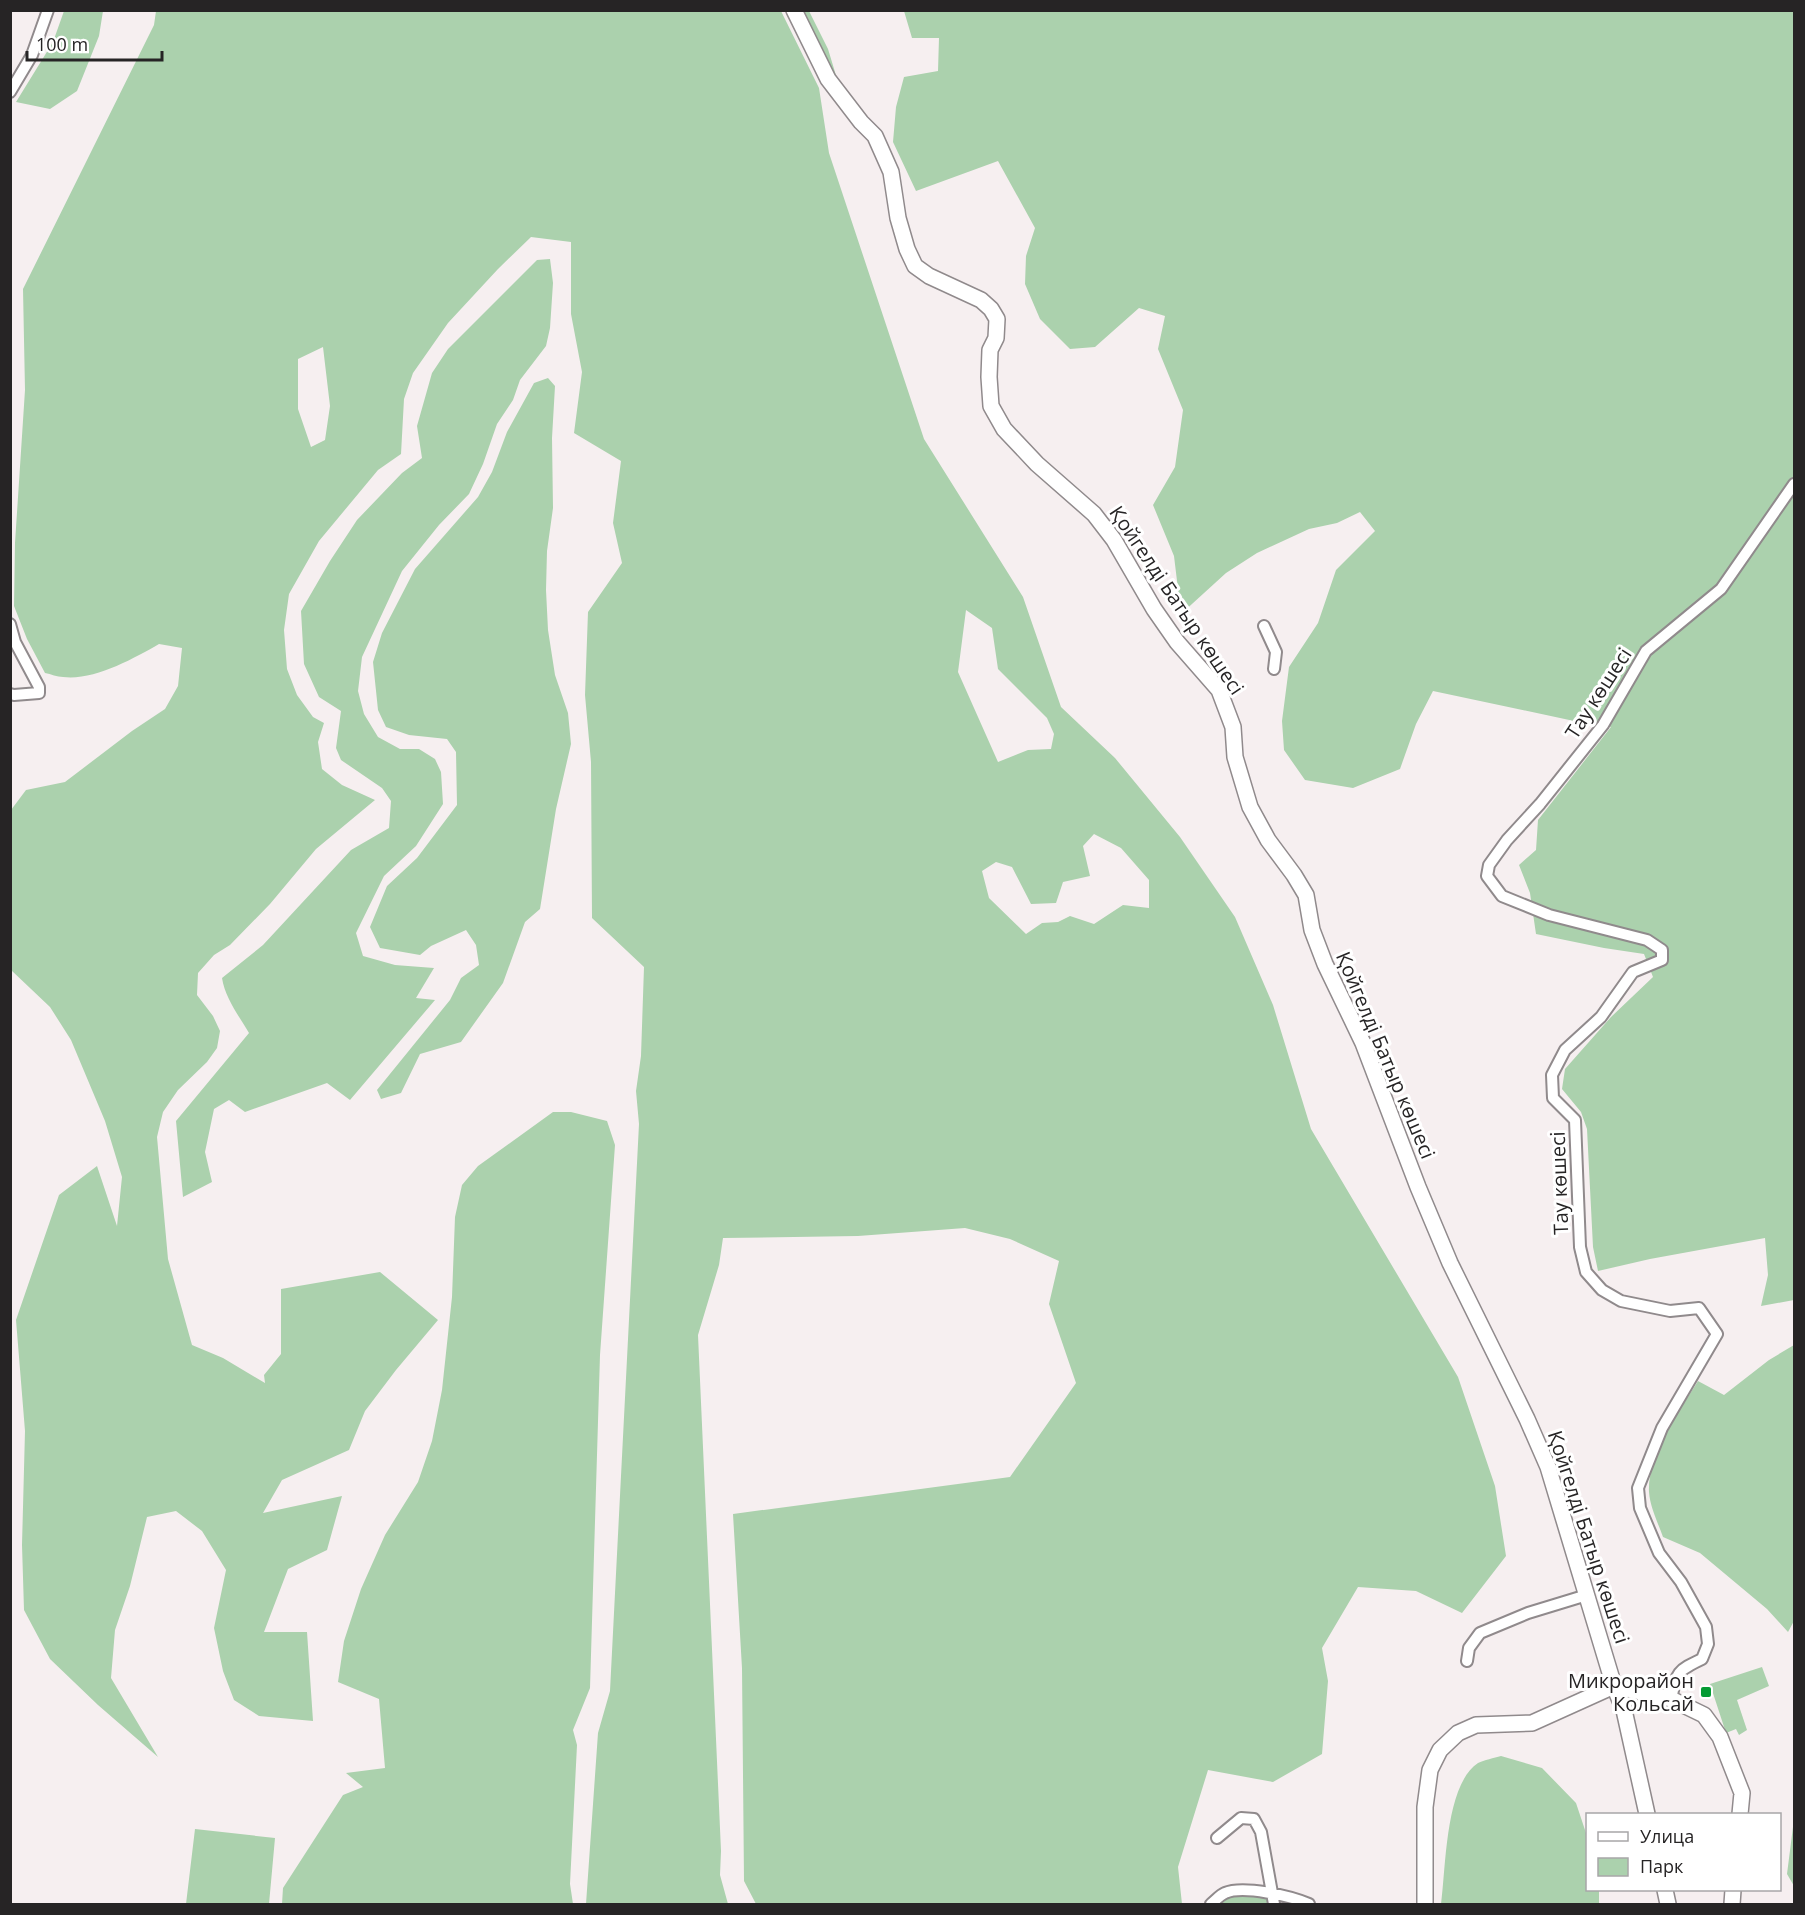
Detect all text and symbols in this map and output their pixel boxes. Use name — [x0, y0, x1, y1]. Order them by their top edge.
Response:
scale bar — [27, 24, 162, 62]
text: 100 m — [36, 32, 88, 56]
street label: Қойгелді Батыр көшесі — [1104, 500, 1250, 700]
street label: Тау көшесі — [1559, 642, 1637, 744]
street label: Қойгелді Батыр көшесі — [1330, 947, 1442, 1163]
street label: Тау көшесі — [1544, 1131, 1574, 1235]
street label: Қойгелді Батыр көшесі — [1542, 1427, 1636, 1647]
place label: Микрорайон Кольсай — [1568, 1667, 1694, 1717]
marker: Микрорайон Кольсай — [1699, 1685, 1713, 1699]
legend — [1586, 1813, 1781, 1891]
text: Улица — [1640, 1824, 1694, 1848]
text: Парк — [1640, 1854, 1684, 1878]

